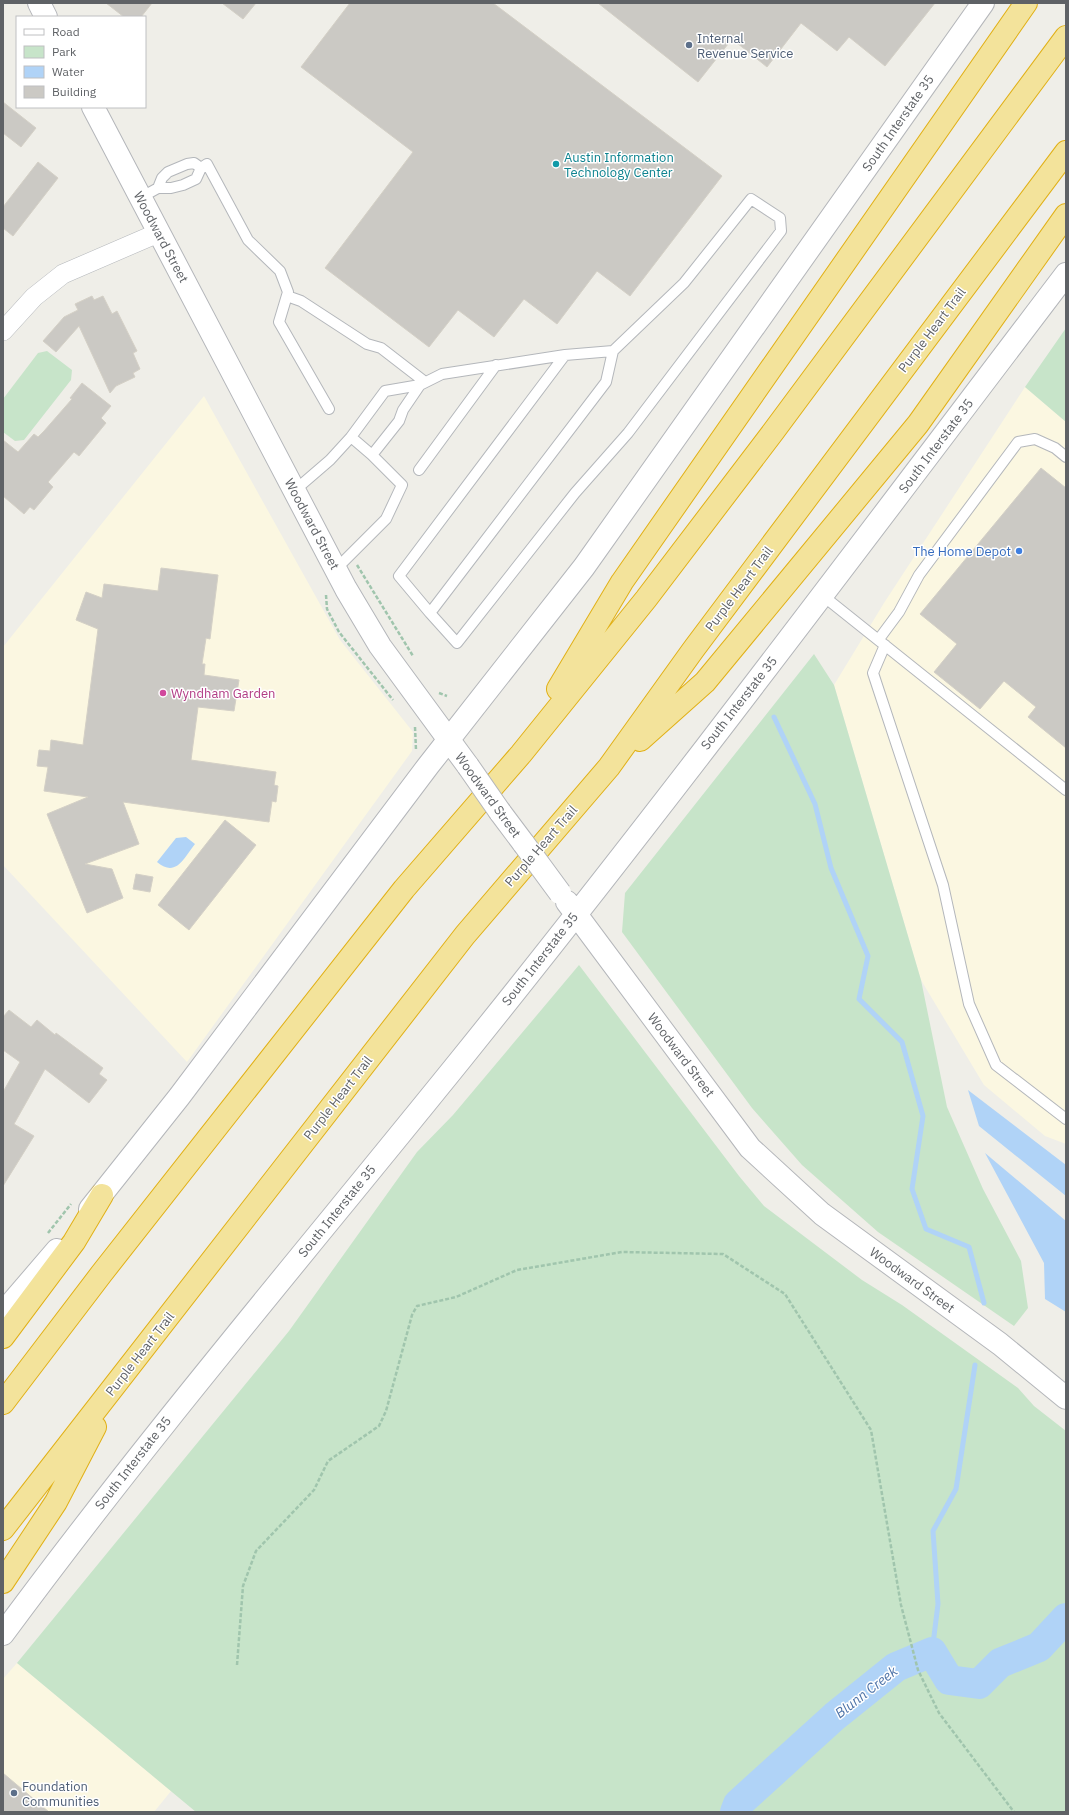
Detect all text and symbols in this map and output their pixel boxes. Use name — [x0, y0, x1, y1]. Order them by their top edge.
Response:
legend — [16, 16, 146, 108]
text: Road — [52, 24, 80, 39]
place label: Internal Revenue Service — [697, 30, 793, 62]
marker: Internal Revenue Service — [684, 40, 694, 50]
text: Park — [52, 44, 77, 59]
text: Water — [52, 64, 85, 79]
street label: South Interstate 35 — [858, 71, 938, 175]
text: Building — [52, 84, 97, 99]
place label: Austin Information Technology Center — [564, 149, 674, 181]
marker: Austin Information Technology Center — [551, 159, 561, 169]
street label: Woodward Street — [130, 188, 192, 286]
street label: Purple Heart Trail — [894, 284, 970, 376]
street label: South Interstate 35 — [895, 395, 977, 497]
street label: Woodward Street — [281, 475, 343, 573]
street label: Purple Heart Trail — [701, 543, 777, 635]
place label: The Home Depot — [913, 543, 1011, 560]
marker: The Home Depot — [1014, 546, 1024, 556]
street label: South Interstate 35 — [697, 653, 781, 753]
place label: Wyndham Garden — [171, 685, 275, 702]
marker: Wyndham Garden — [158, 688, 168, 698]
street label: Woodward Street — [451, 749, 525, 841]
street label: Purple Heart Trail — [501, 801, 581, 890]
street label: South Interstate 35 — [498, 909, 582, 1009]
street label: Woodward Street — [644, 1009, 718, 1101]
street label: Purple Heart Trail — [300, 1052, 376, 1144]
street label: South Interstate 35 — [294, 1161, 380, 1261]
street label: Woodward Street — [866, 1243, 958, 1317]
street label: Purple Heart Trail — [102, 1308, 178, 1400]
street label: South Interstate 35 — [91, 1413, 175, 1513]
water label: Blunn Creek — [831, 1662, 901, 1722]
place label: Foundation Communities — [22, 1778, 99, 1810]
marker: Foundation Communities — [9, 1788, 19, 1798]

